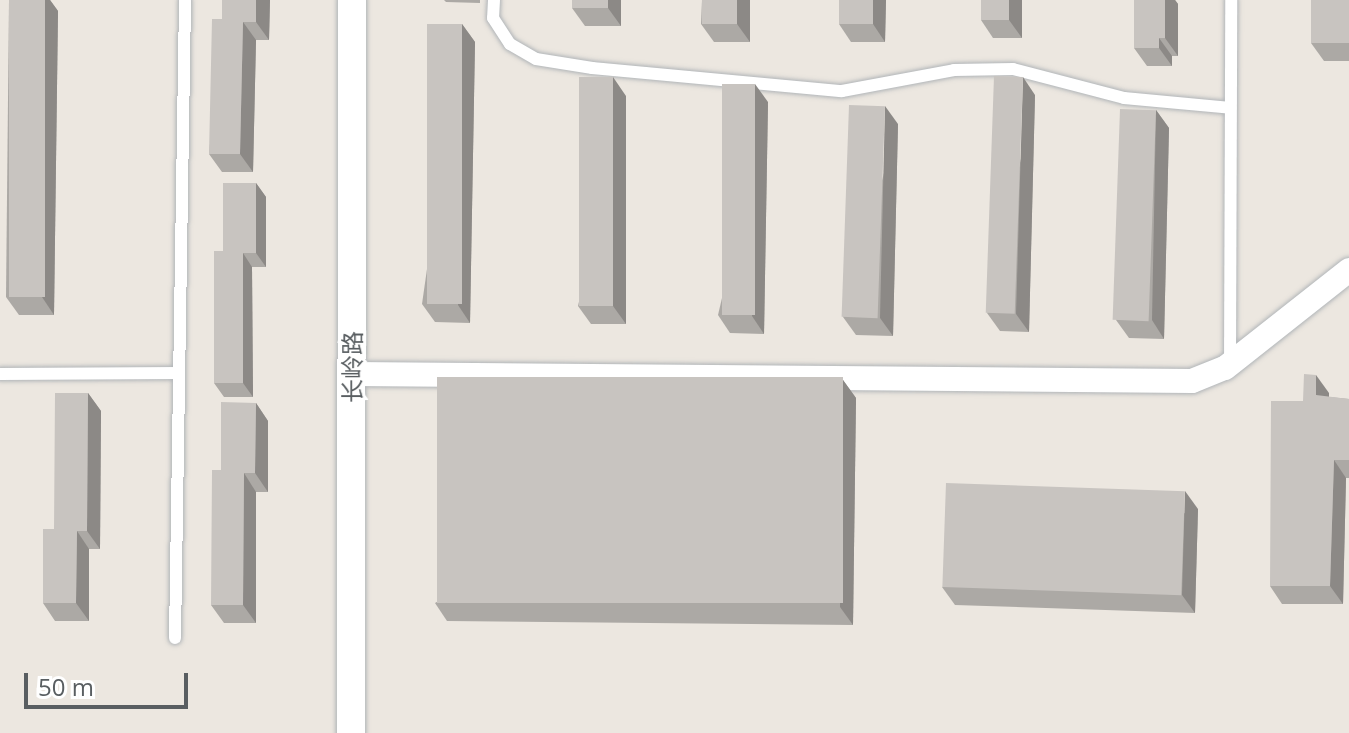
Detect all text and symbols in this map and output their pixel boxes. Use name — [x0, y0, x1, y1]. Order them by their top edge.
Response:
street label: 长岭路 — [338, 331, 366, 403]
scale bar — [28, 657, 192, 707]
text: 50 m — [38, 670, 94, 703]

